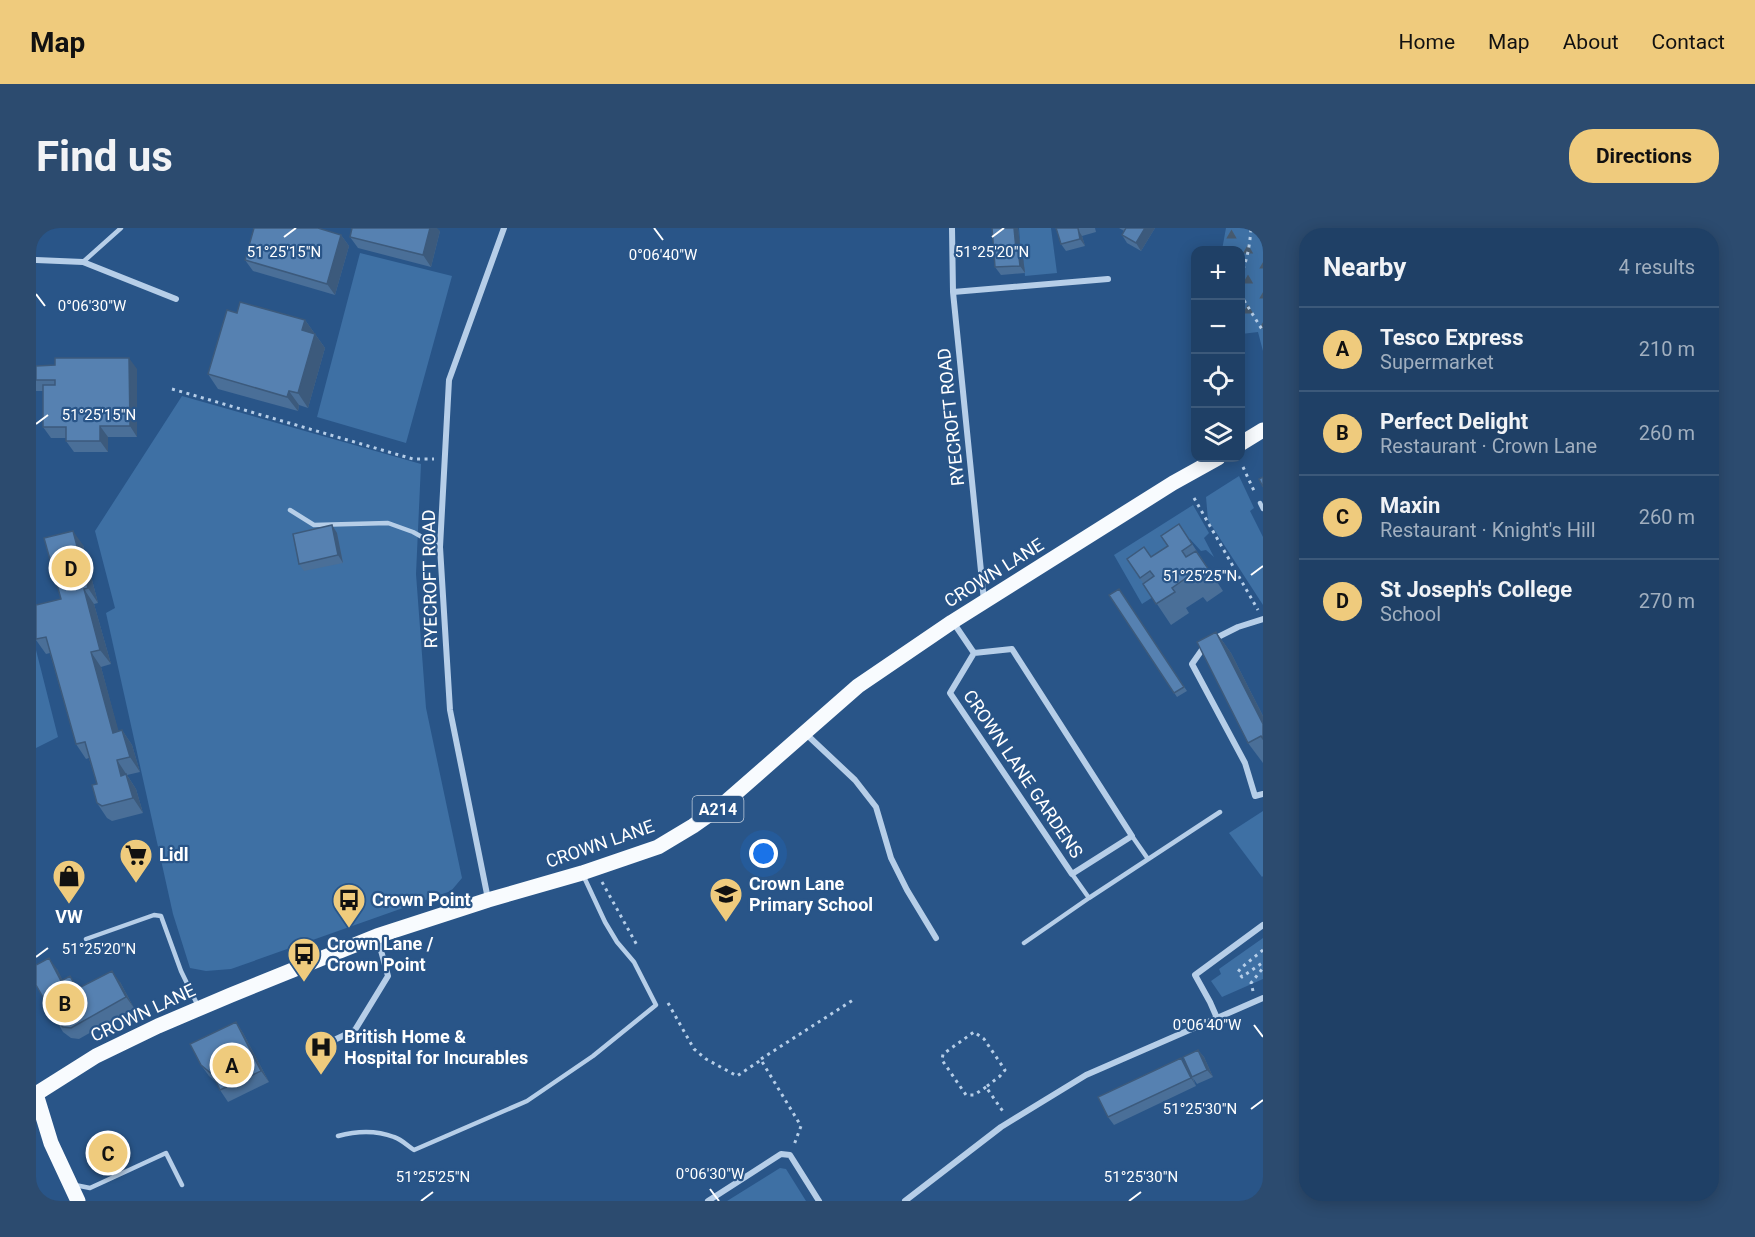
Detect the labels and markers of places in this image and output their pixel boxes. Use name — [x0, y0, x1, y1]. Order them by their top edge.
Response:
pin: D — [51, 546, 90, 590]
supermarket icon: Lidl — [118, 837, 154, 884]
place label: Lidl — [159, 844, 188, 865]
shop icon: VW — [51, 858, 87, 905]
place label: Crown Lane Primary School — [749, 873, 873, 915]
school or university icon: Crown Lane Primary School — [708, 876, 744, 923]
bus stop icon: Crown Point — [331, 882, 367, 929]
place label: Crown Point — [372, 889, 471, 910]
place label: VW — [55, 906, 83, 927]
place label: Crown Lane / Crown Point — [327, 933, 434, 975]
bus stop icon: Crown Lane / Crown Point — [286, 936, 322, 983]
pin: B — [45, 980, 84, 1026]
place label: British Home & Hospital for Incurables — [344, 1026, 528, 1068]
hospital icon: British Home & Hospital for Incurables — [303, 1029, 339, 1076]
pin: A — [212, 1042, 252, 1088]
pin: C — [88, 1130, 128, 1176]

